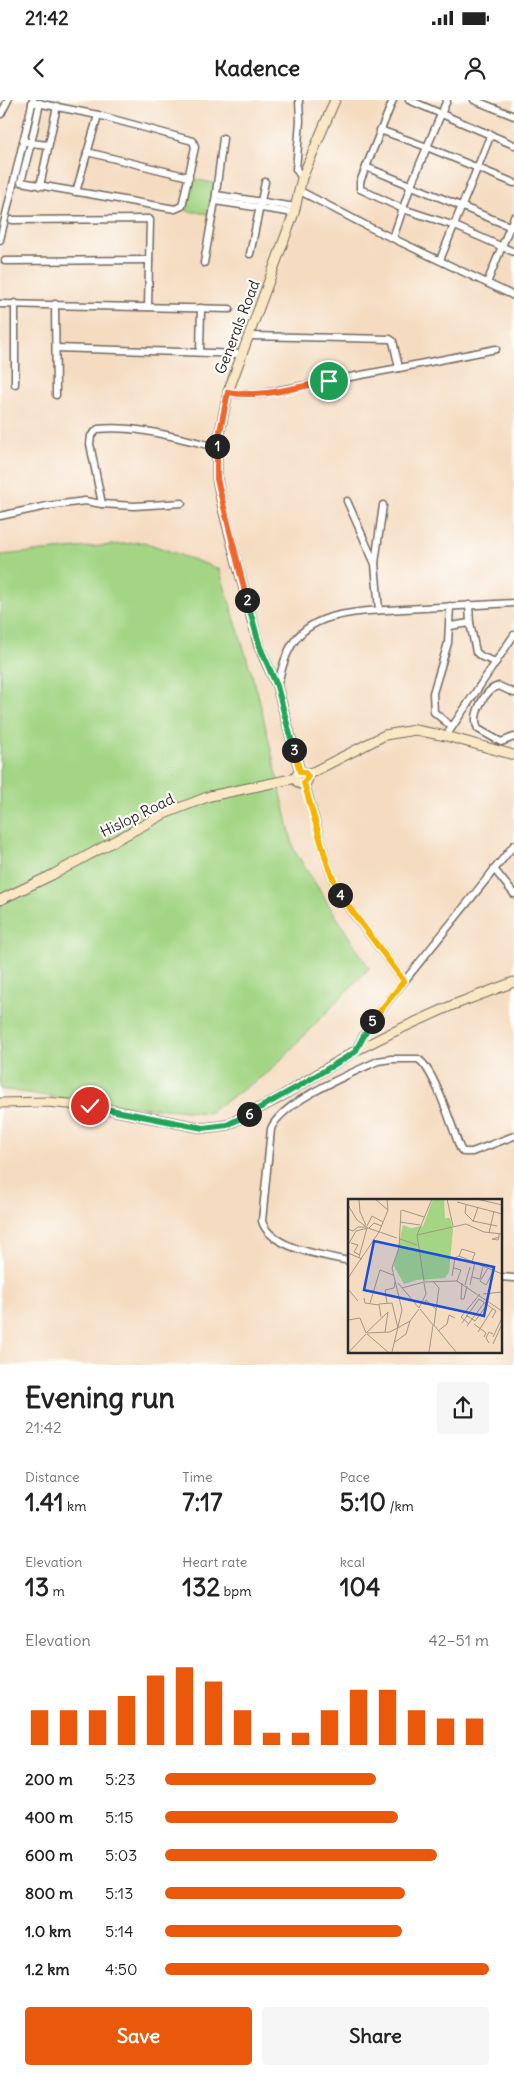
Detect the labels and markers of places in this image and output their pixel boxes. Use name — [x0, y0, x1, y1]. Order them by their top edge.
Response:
pin — [308, 360, 350, 402]
pin: 1 — [204, 434, 230, 458]
pin: 2 — [234, 588, 260, 612]
pin: 3 — [282, 738, 306, 762]
pin: 4 — [328, 882, 352, 908]
pin: 5 — [360, 1008, 384, 1034]
pin — [69, 1085, 111, 1127]
pin: 6 — [236, 1102, 262, 1126]

